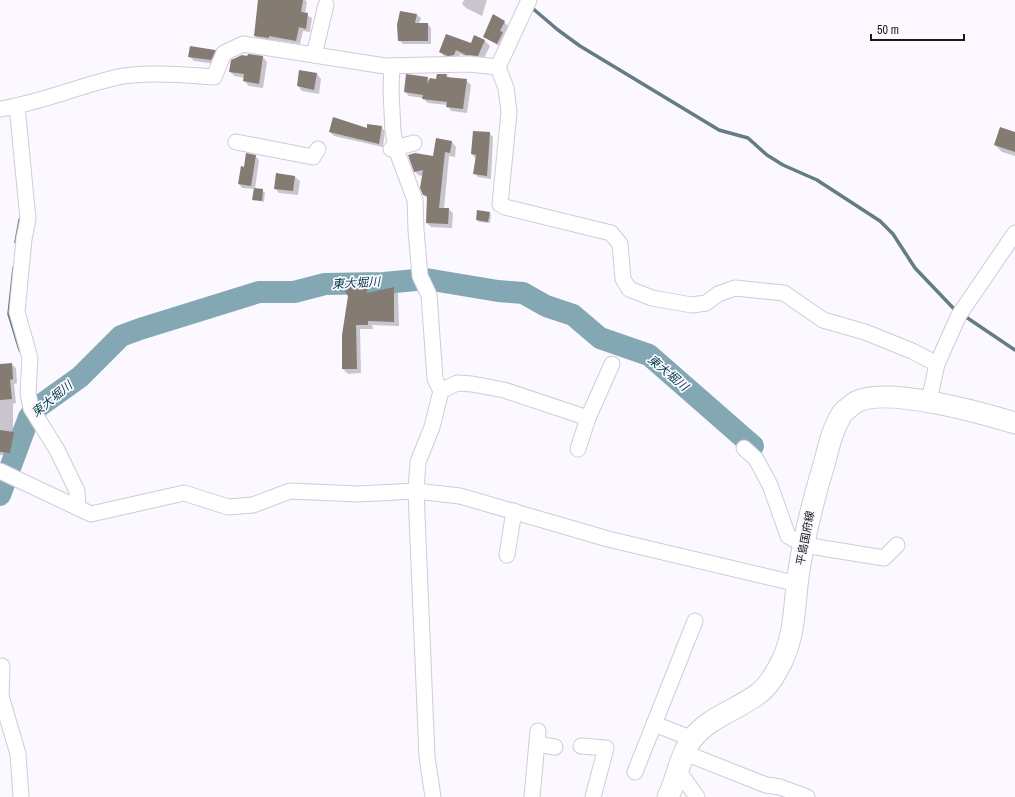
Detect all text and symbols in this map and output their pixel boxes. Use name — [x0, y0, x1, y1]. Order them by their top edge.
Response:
scale bar — [871, 16, 964, 42]
text: 50 m — [877, 22, 899, 38]
water label: 東大堀川 — [332, 274, 382, 292]
water label: 東大堀川 — [644, 351, 693, 396]
water label: 東大堀川 — [28, 376, 77, 420]
street label: 平島国府線 — [793, 510, 817, 566]

